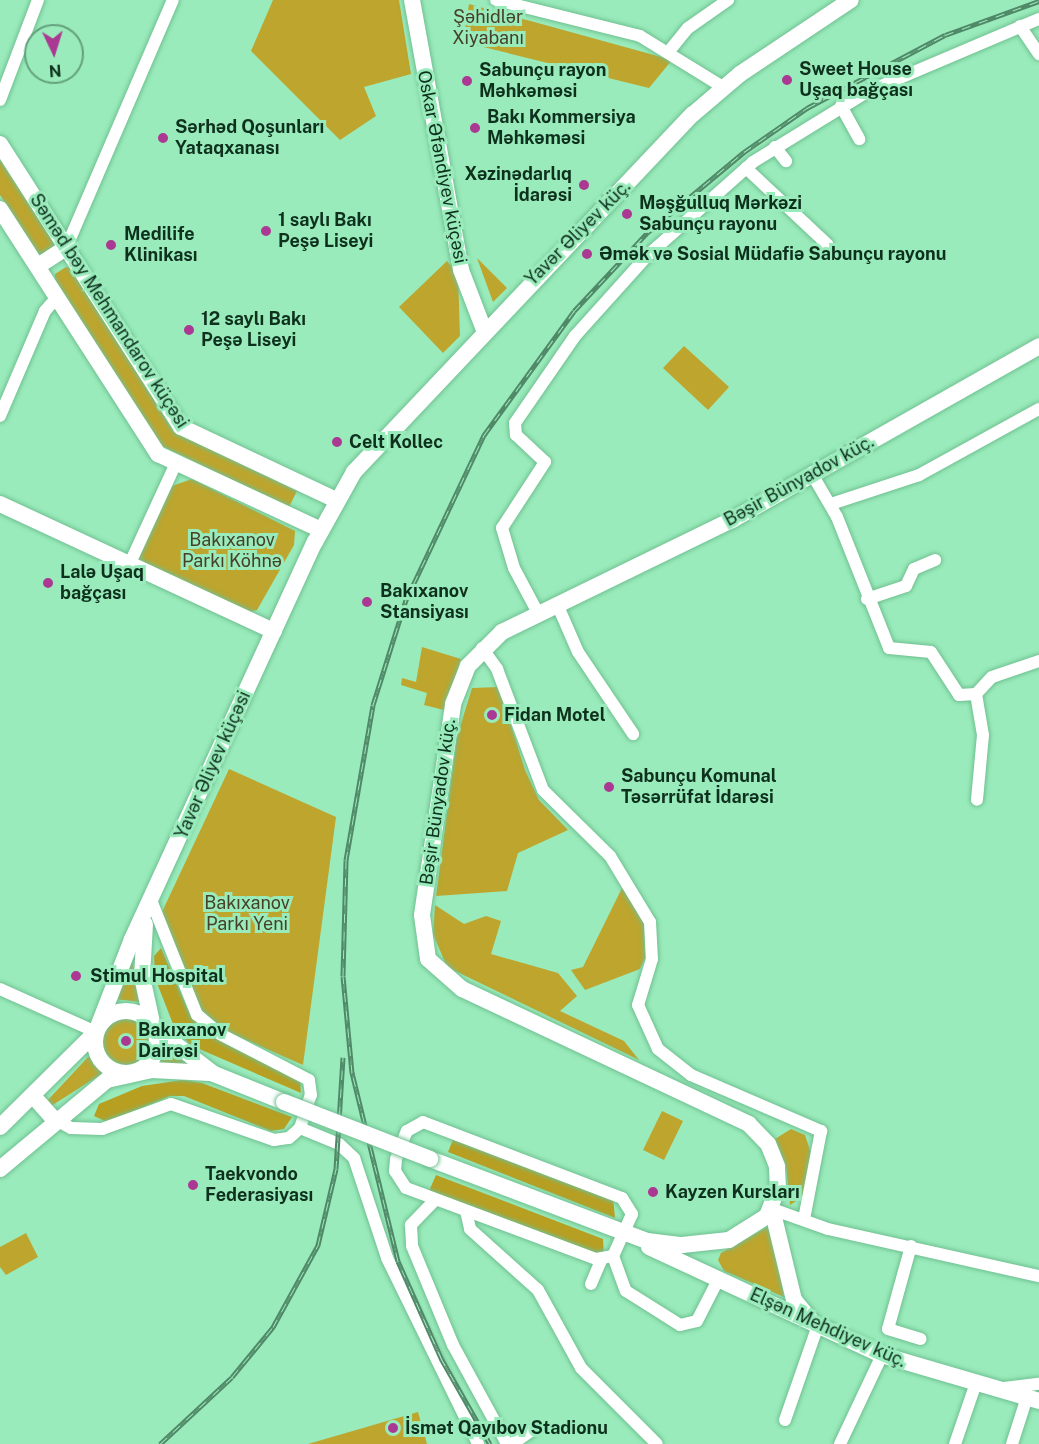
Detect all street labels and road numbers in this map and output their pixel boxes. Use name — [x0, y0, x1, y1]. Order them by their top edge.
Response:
street label: Oskar Əfəndiyev küçəsi — [413, 69, 471, 265]
street label: Yavər Əliyev küç. — [521, 176, 635, 290]
street label: Səməd bəy Mehmandarov küçəsi — [25, 190, 193, 432]
street label: Bəşir Bünyadov küç. — [720, 431, 878, 531]
street label: Yavər Əliyev küçəsi — [171, 688, 255, 842]
street label: Bəşir Bünyadov küç. — [416, 717, 460, 887]
street label: Elşən Mehdiyev küç. — [746, 1284, 910, 1372]

